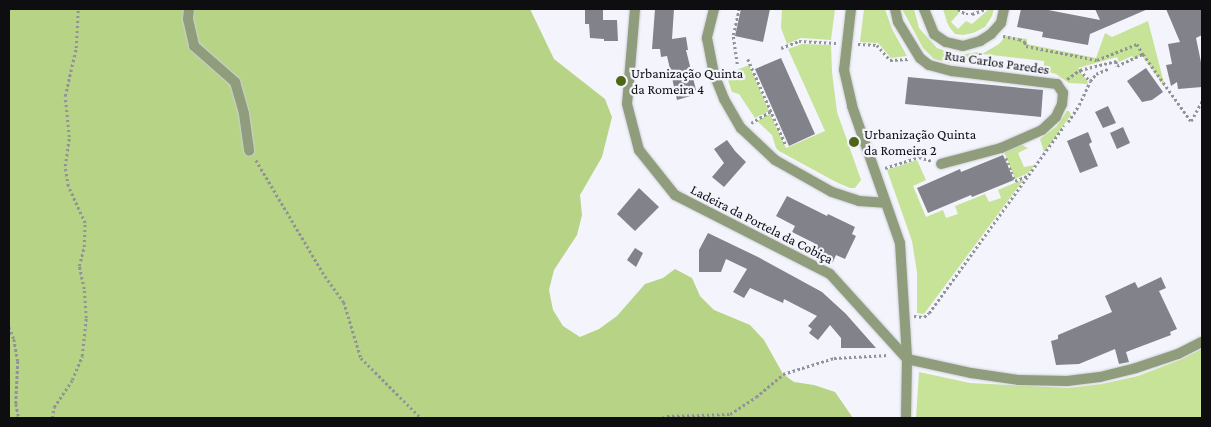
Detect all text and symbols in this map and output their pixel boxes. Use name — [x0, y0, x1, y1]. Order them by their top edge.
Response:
street label: Rua Carlos Paredes — [944, 46, 1050, 78]
place label: Urbanização Quinta da Romeira 4 — [631, 65, 743, 98]
marker: Urbanização Quinta da Romeira 4 — [615, 75, 627, 87]
place label: Urbanização Quinta da Romeira 2 — [864, 126, 976, 158]
marker: Urbanização Quinta da Romeira 2 — [848, 136, 860, 148]
street label: Ladeira da Portela da Cobiça — [688, 181, 836, 267]

